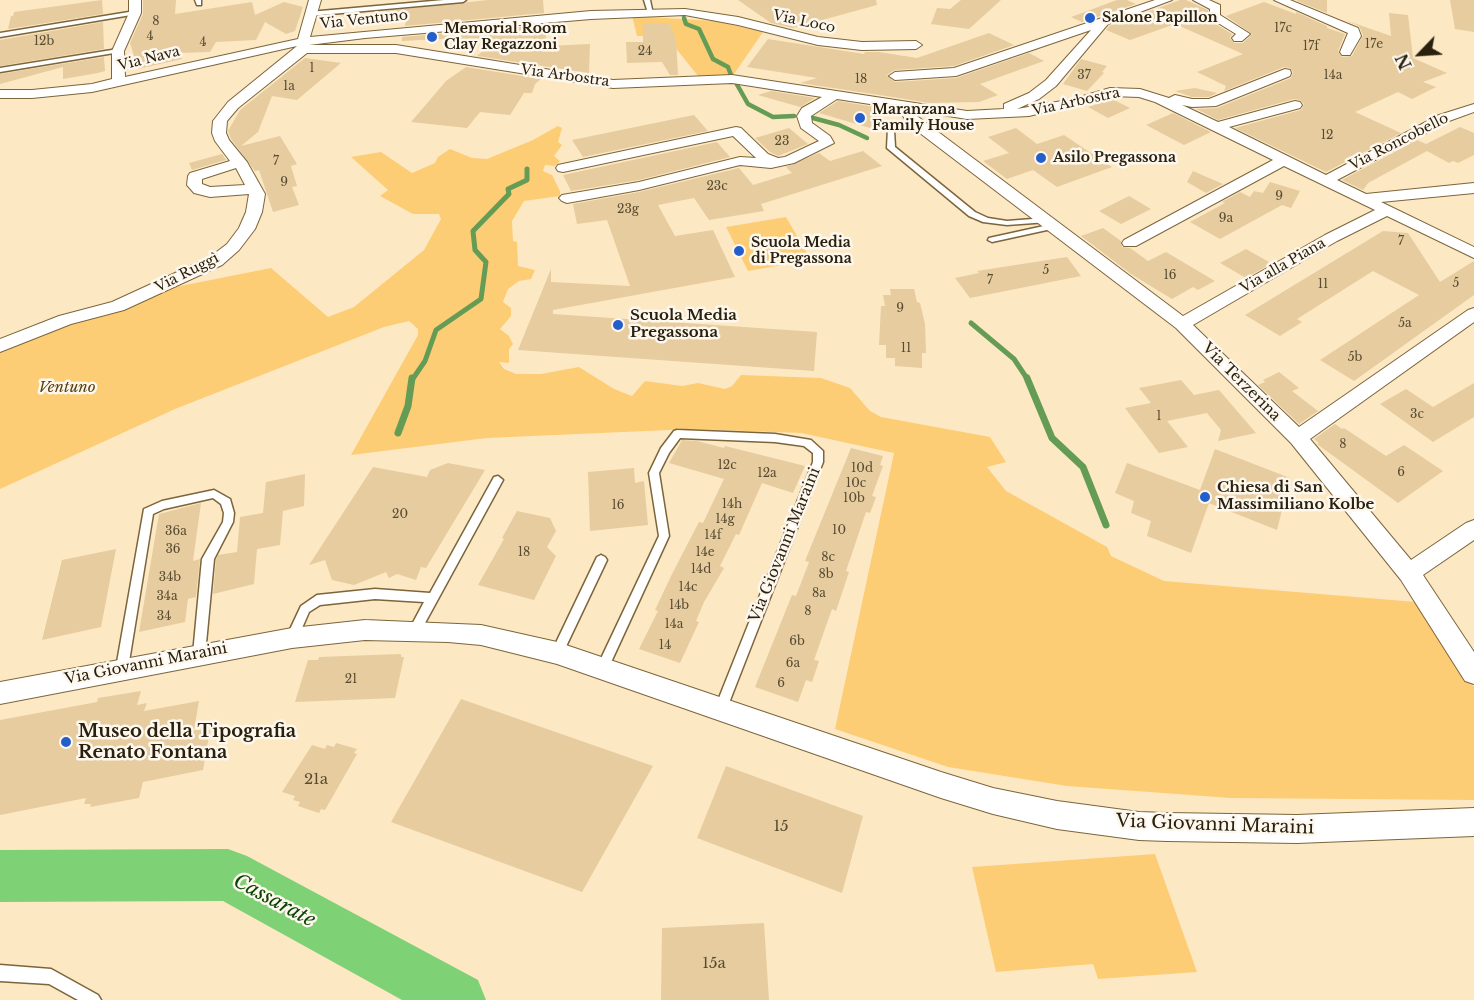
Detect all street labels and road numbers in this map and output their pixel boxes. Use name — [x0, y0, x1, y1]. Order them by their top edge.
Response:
street label: Via Ventuno — [319, 7, 409, 33]
street label: Via Loco — [771, 7, 837, 37]
street label: Via Nava — [116, 43, 182, 75]
street label: Via Arbostra — [520, 61, 610, 91]
street label: Via Arbostra — [1031, 85, 1121, 119]
street label: Via Roncobello — [1347, 110, 1451, 174]
street label: Via alla Piana — [1237, 235, 1329, 297]
street label: Via Ruggì — [152, 250, 222, 296]
street label: Via Terzerina — [1198, 339, 1284, 425]
street label: Via Giovanni Maraini — [746, 465, 824, 625]
street label: Via Giovanni Maraini — [63, 639, 229, 689]
street label: Via Giovanni Maraini — [1116, 811, 1314, 839]

